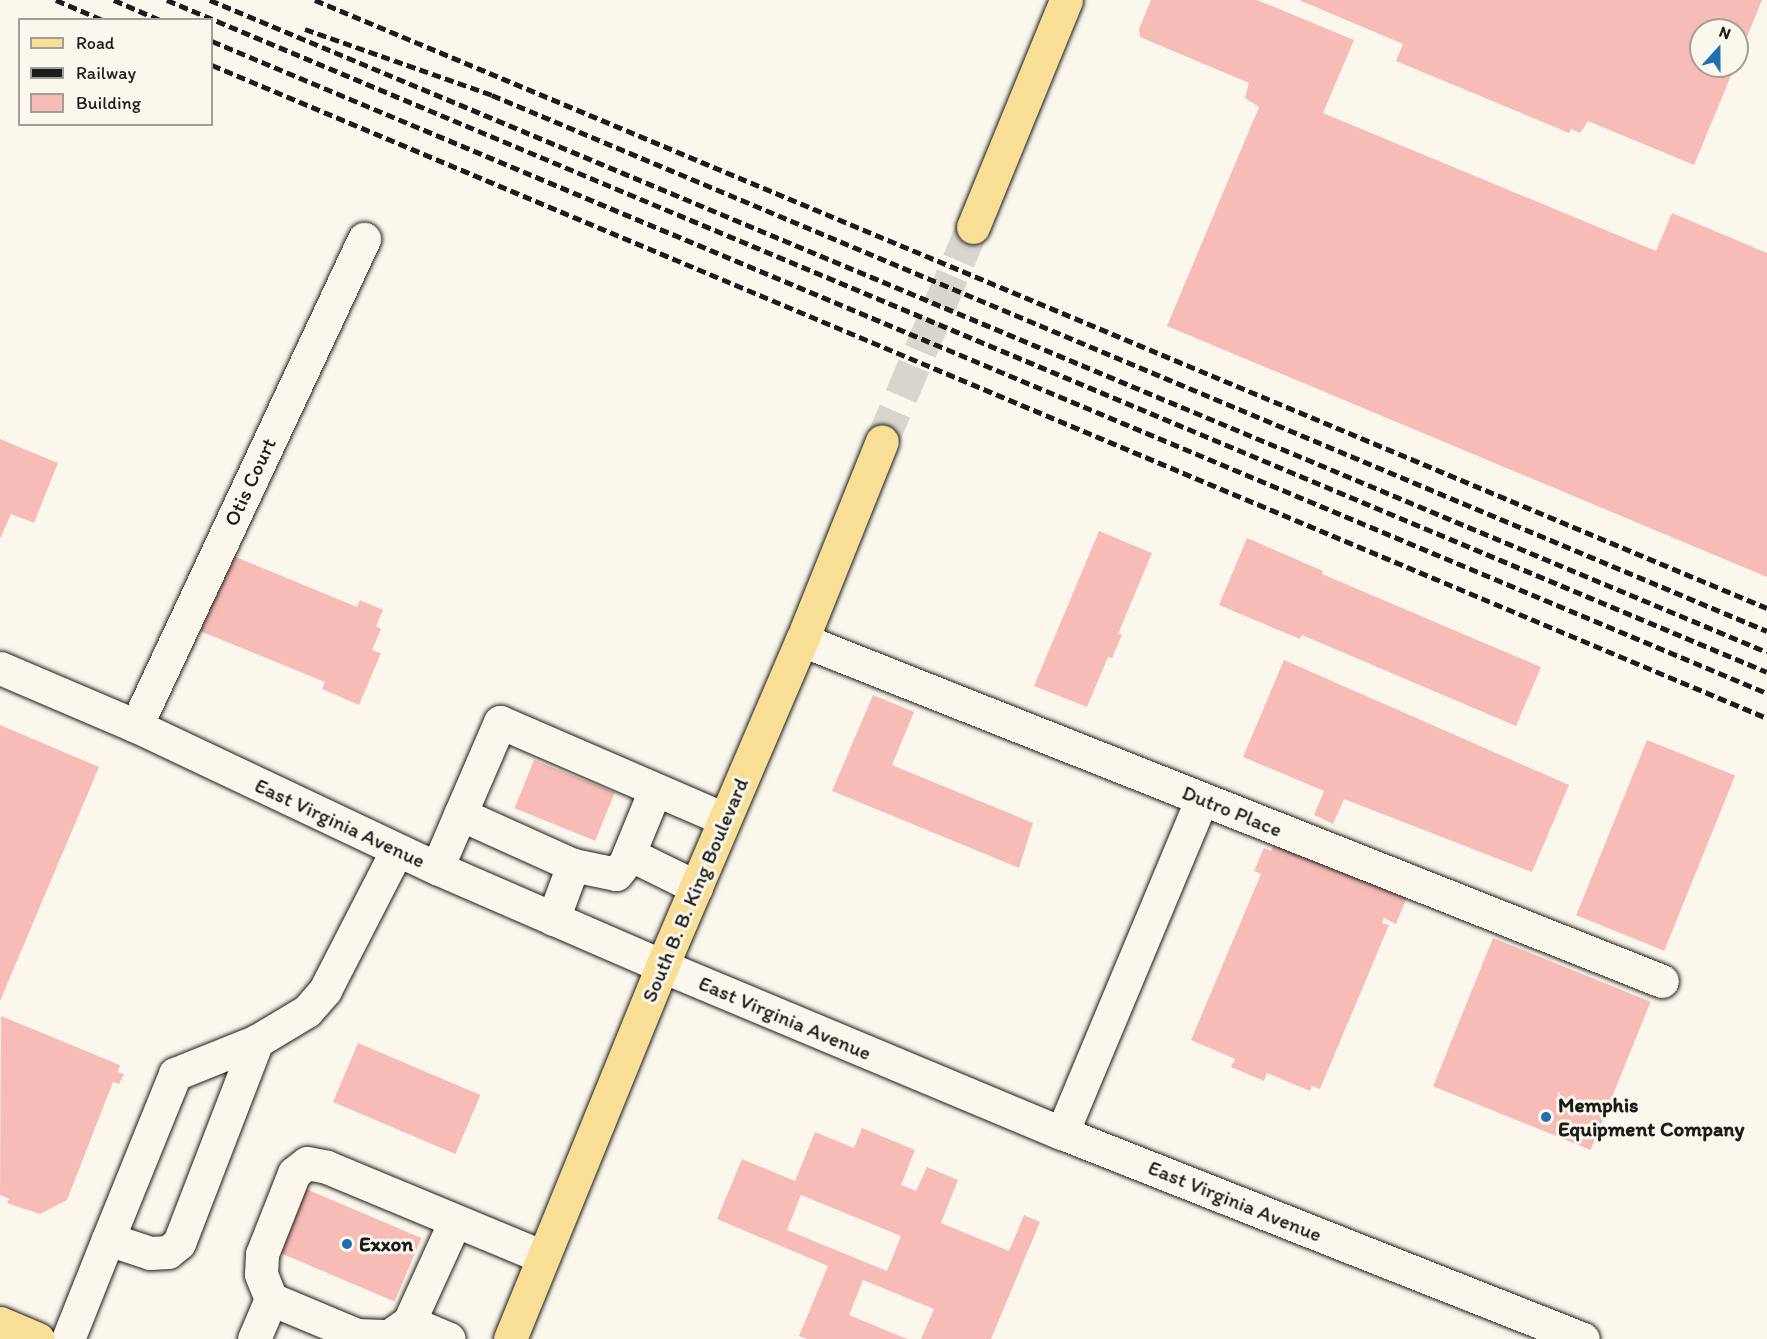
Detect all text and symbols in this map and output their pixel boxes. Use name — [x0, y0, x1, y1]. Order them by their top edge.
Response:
legend — [18, 18, 213, 126]
north arrow — [1689, 18, 1749, 78]
text: N — [1716, 22, 1733, 43]
text: Road — [76, 32, 115, 54]
text: Railway — [76, 62, 136, 84]
text: Building — [76, 92, 141, 114]
street label: Otis Court — [219, 434, 281, 530]
street label: East Virginia Avenue — [251, 772, 429, 874]
street label: South B. B. King Boulevard — [636, 773, 754, 1007]
street label: Dutro Place — [1179, 780, 1285, 842]
street label: East Virginia Avenue — [695, 970, 875, 1066]
place label: Memphis Equipment Company — [1558, 1092, 1744, 1142]
marker: Memphis Equipment Company — [1539, 1110, 1553, 1124]
street label: East Virginia Avenue — [1144, 1155, 1326, 1247]
place label: Exxon — [359, 1231, 413, 1257]
marker: Exxon — [340, 1237, 354, 1251]

